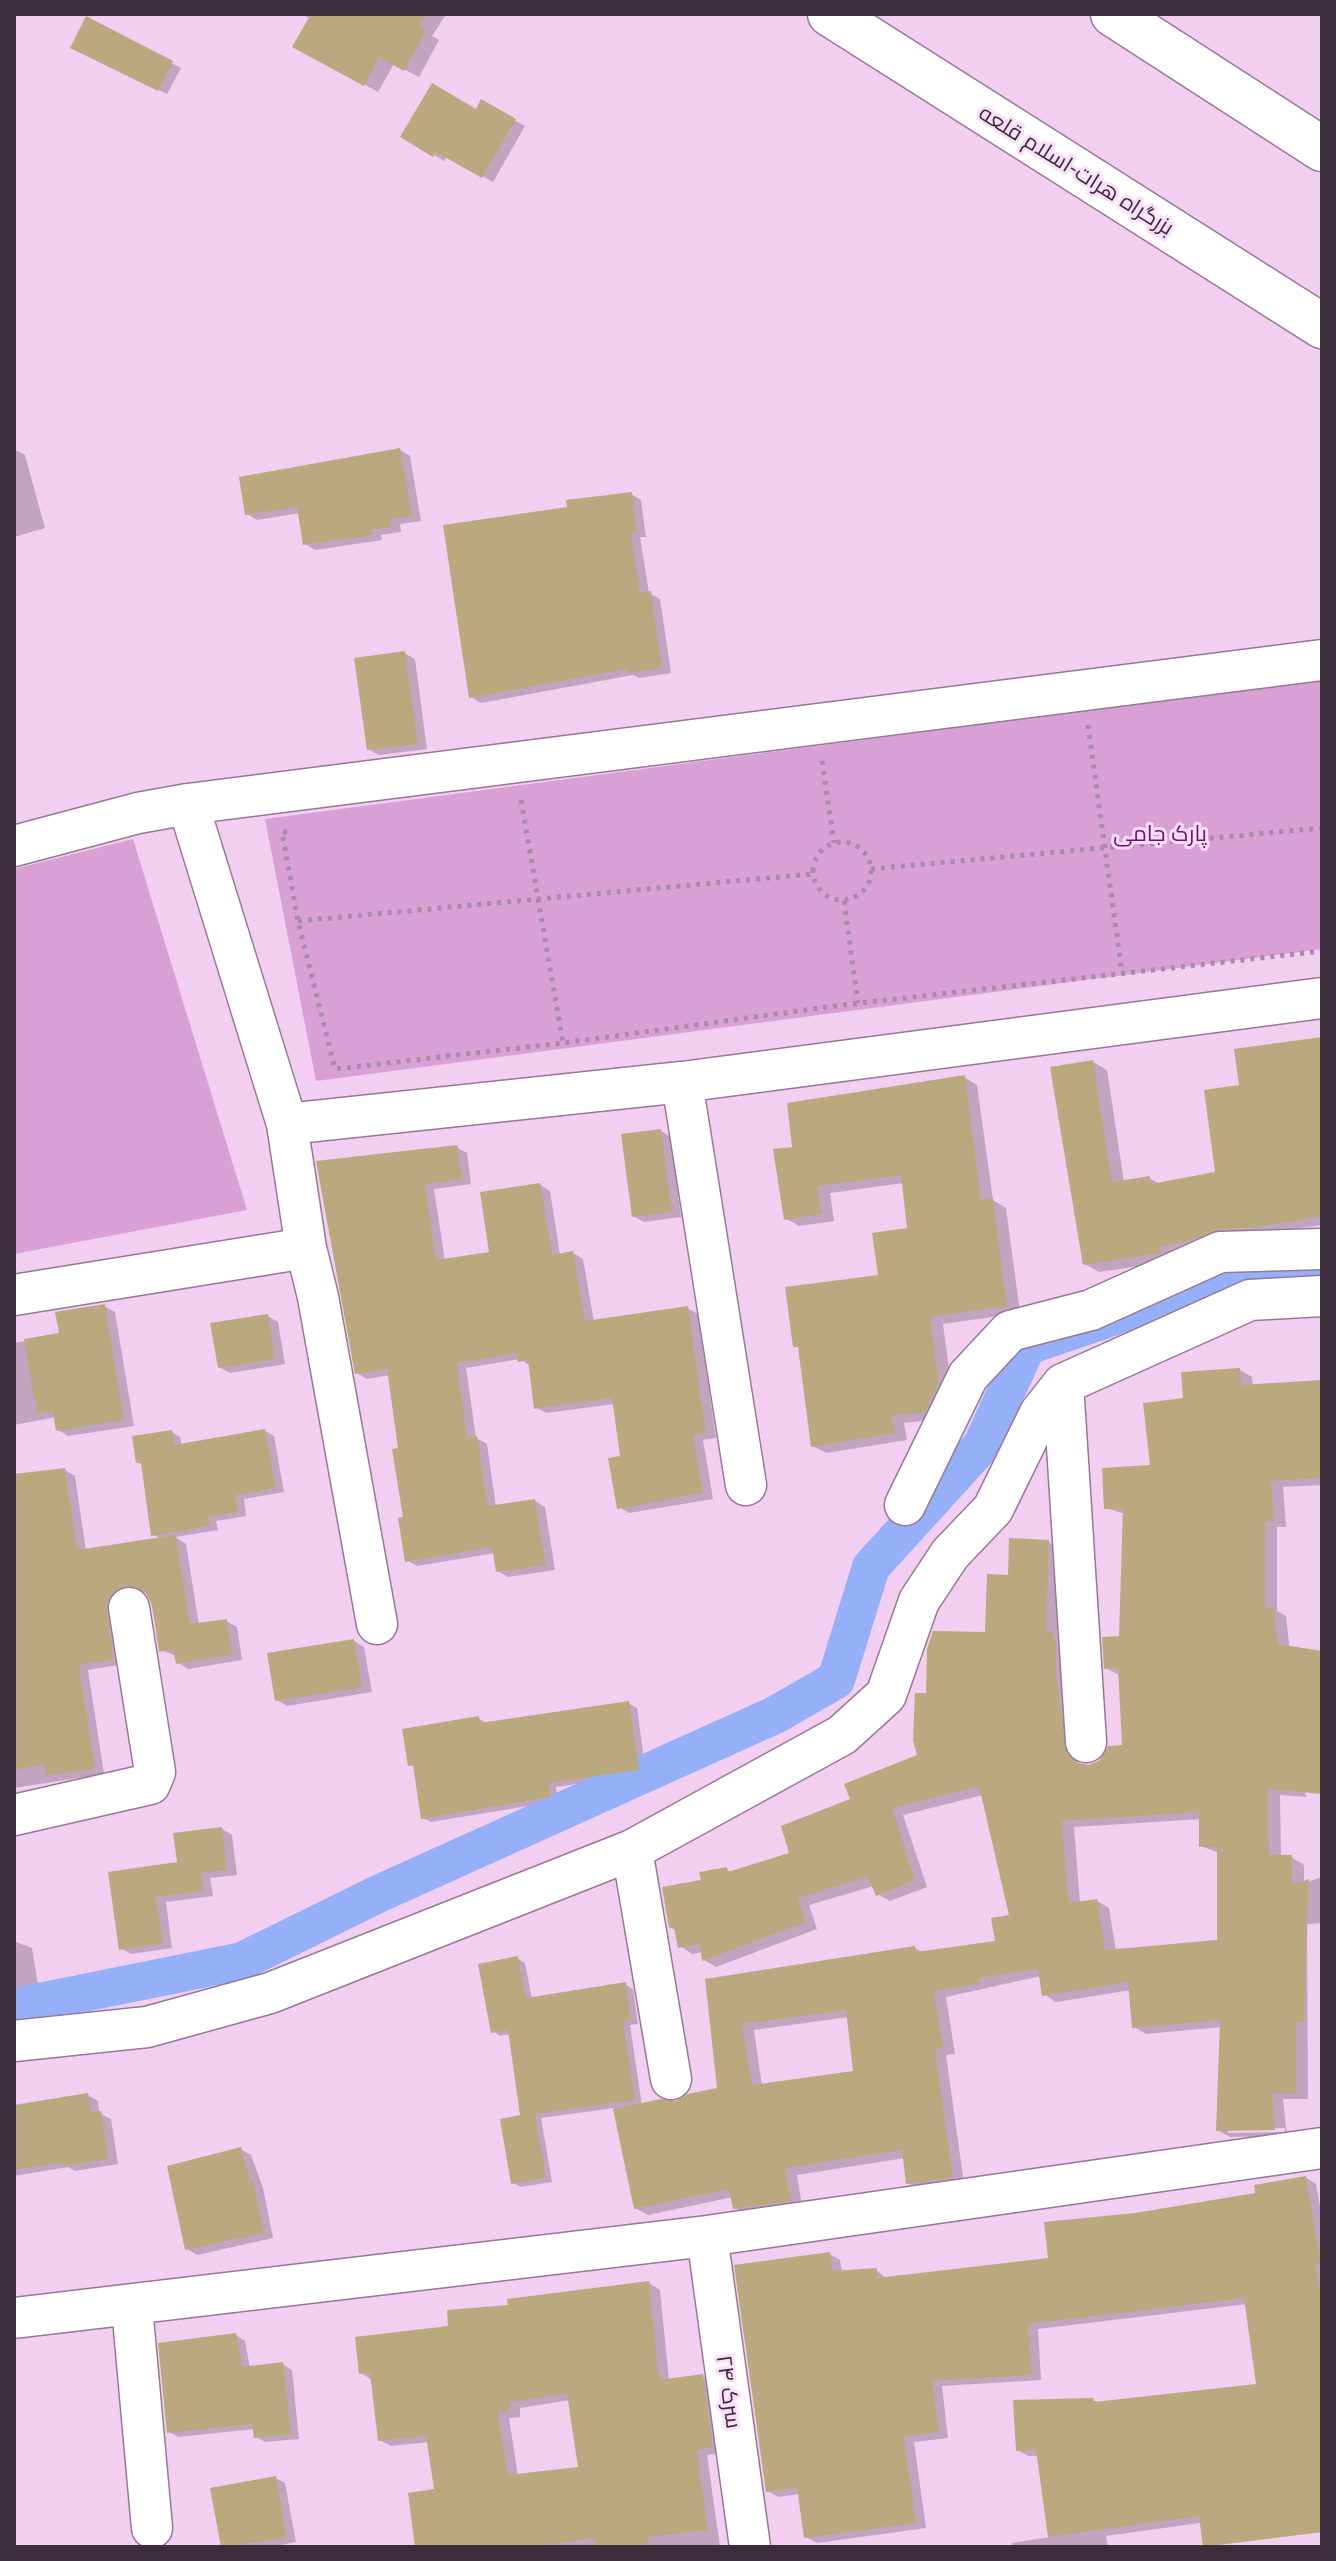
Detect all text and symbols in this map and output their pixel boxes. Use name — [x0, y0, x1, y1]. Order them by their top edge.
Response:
street label: بزرگراه هرات-اسلام قلعه — [974, 100, 1178, 242]
park label: پارک جامی — [1113, 822, 1207, 848]
street label: سرک ۲۴ — [710, 2354, 746, 2430]

